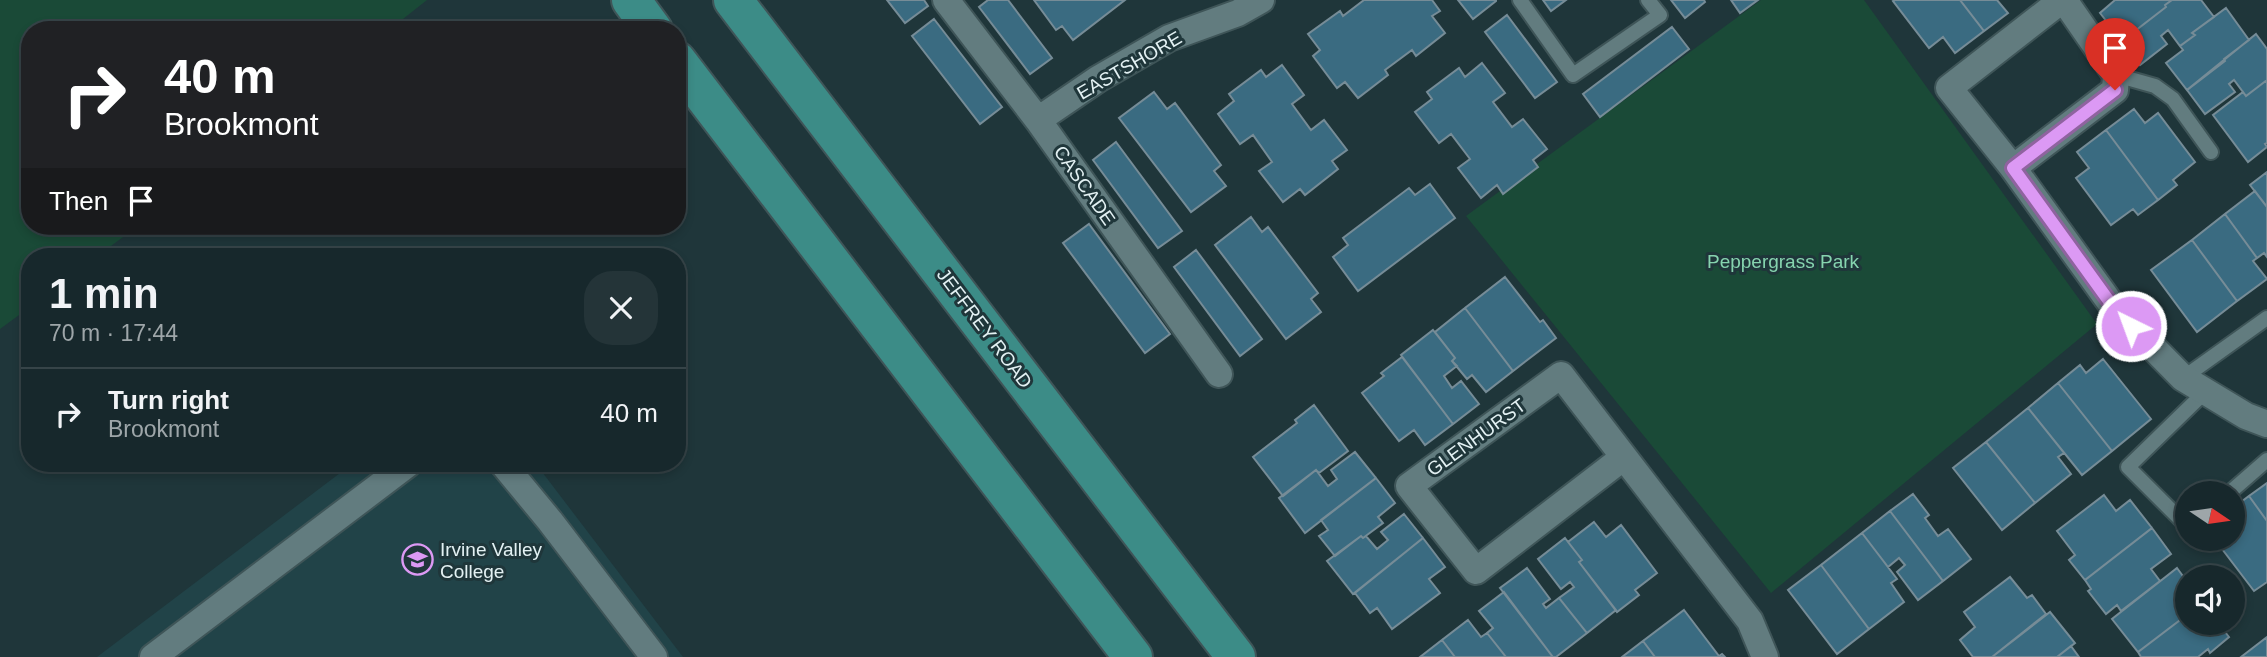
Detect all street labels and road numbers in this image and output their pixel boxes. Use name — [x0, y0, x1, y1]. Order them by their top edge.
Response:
street label: EASTSHORE — [1073, 27, 1185, 104]
street label: CASCADE — [1050, 142, 1120, 229]
street label: JEFFREY ROAD — [933, 264, 1036, 392]
street label: GLENHURST — [1423, 394, 1530, 480]

